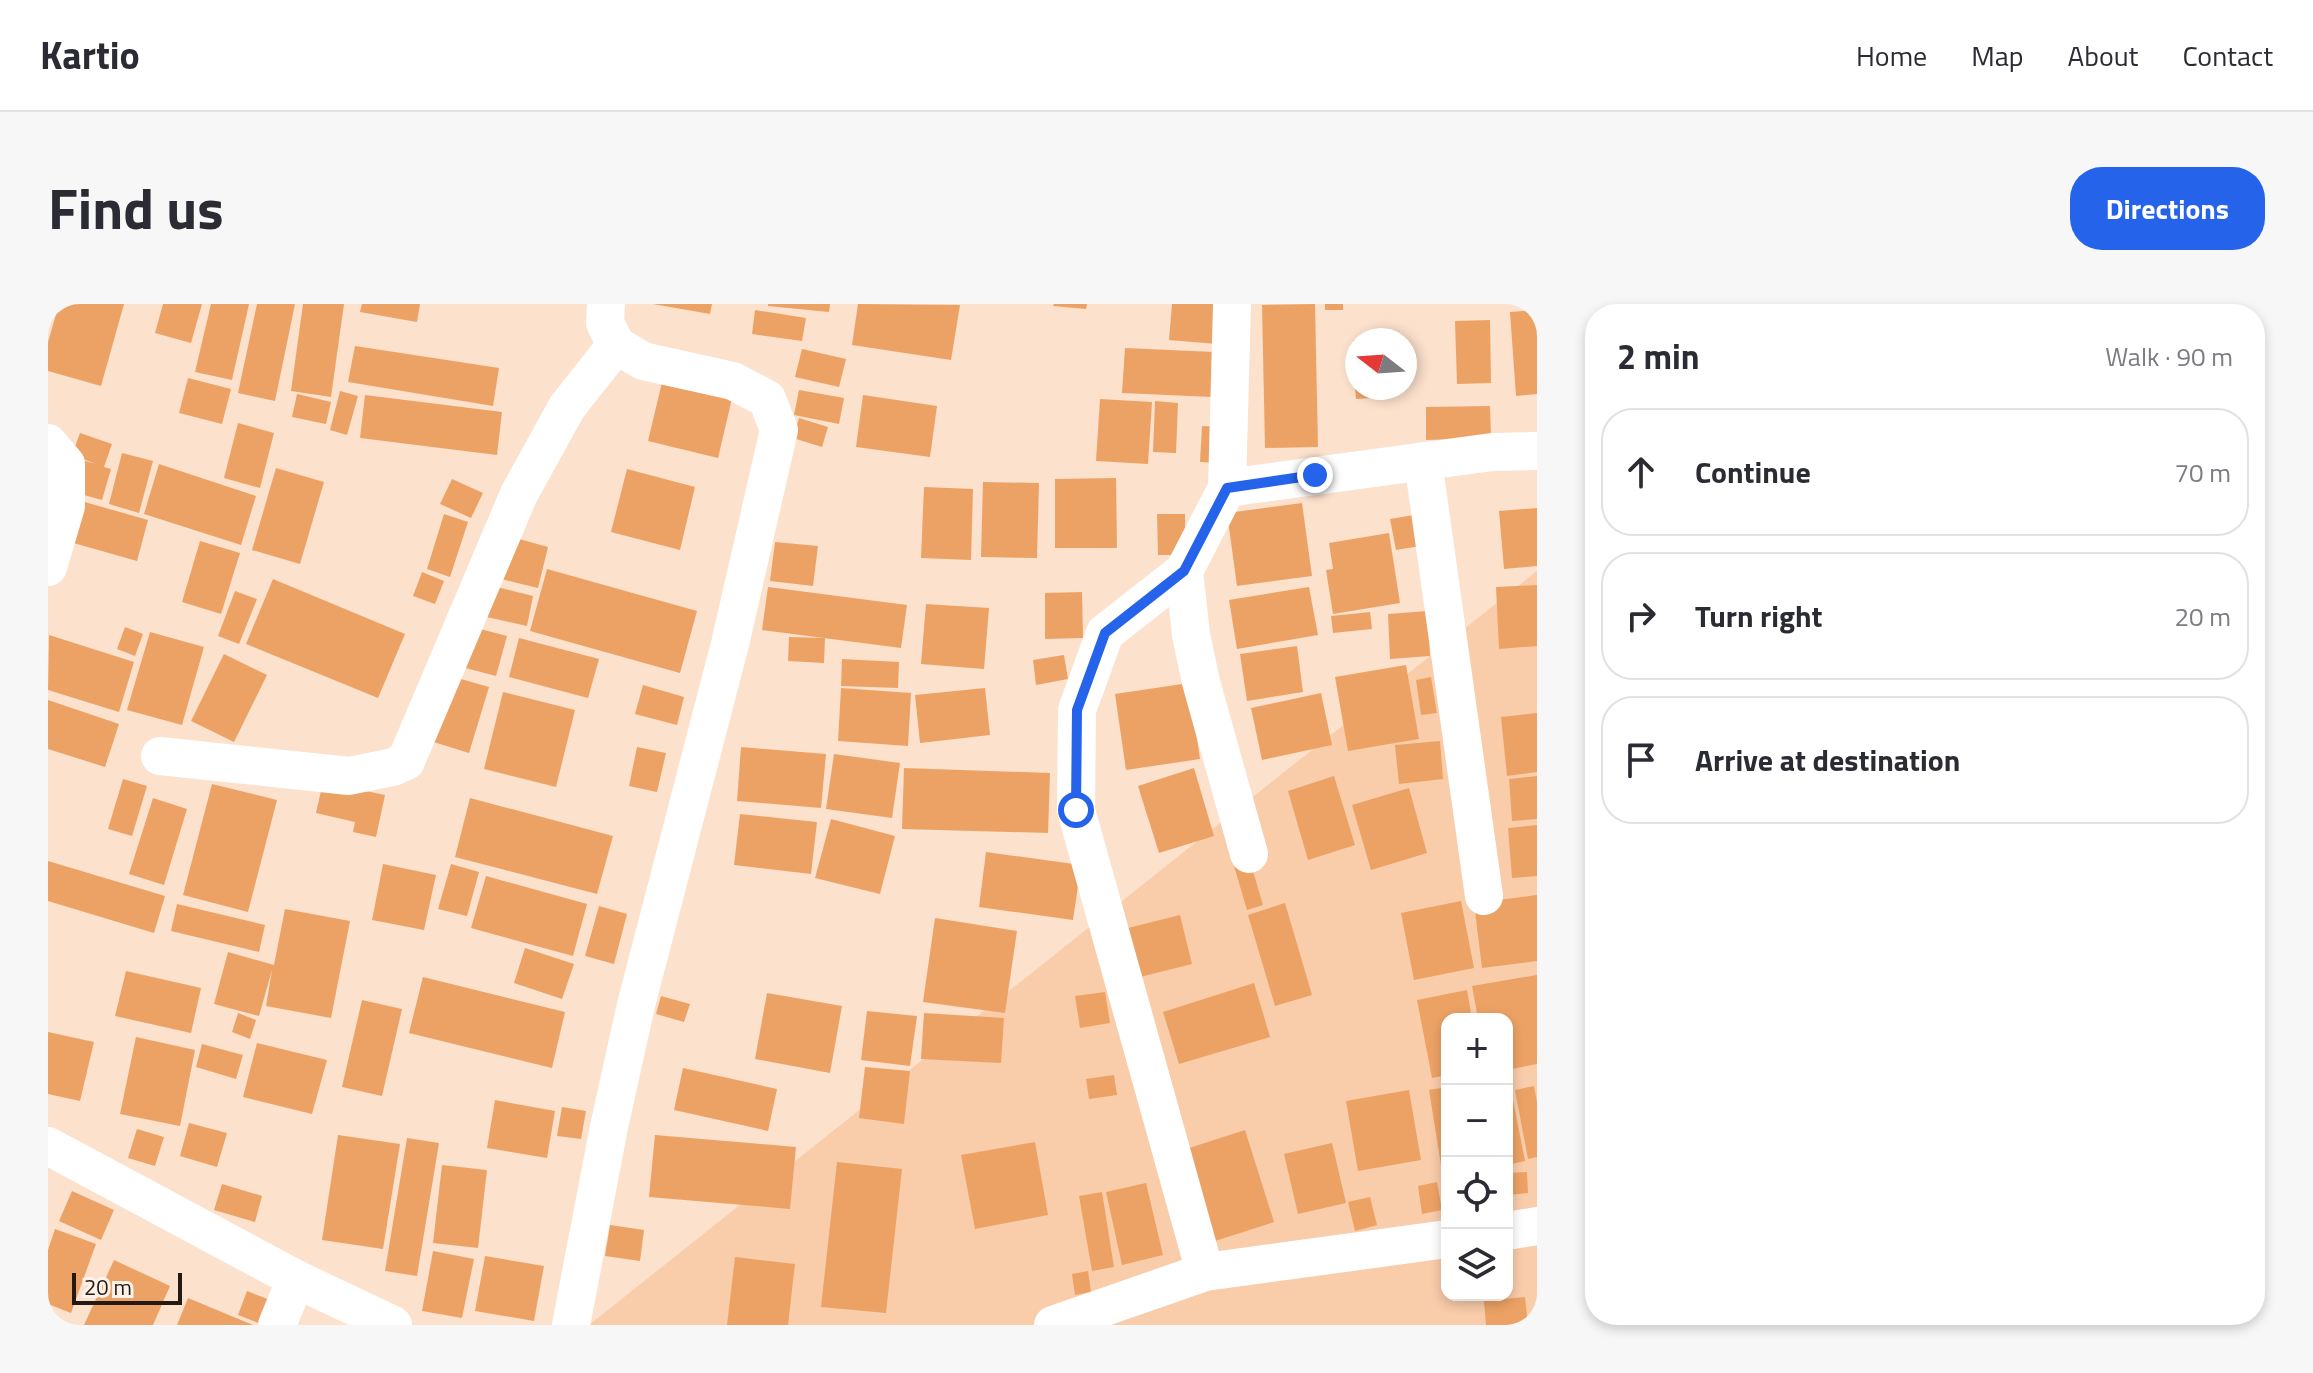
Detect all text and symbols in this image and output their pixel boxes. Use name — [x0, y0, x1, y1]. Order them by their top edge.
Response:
text: Kartio — [40, 26, 140, 84]
text: Home — [1856, 34, 1927, 77]
text: Map — [1971, 34, 2024, 77]
text: About — [2068, 34, 2138, 77]
text: Contact — [2182, 34, 2273, 77]
text: Find us — [48, 166, 224, 251]
button: Directions — [2070, 167, 2265, 250]
north arrow — [1345, 328, 1417, 400]
text: 2 min — [1617, 330, 1700, 382]
text: Walk · 90 m — [2105, 337, 2233, 376]
text: Continue — [1695, 449, 1811, 495]
icon: ahead — [1619, 450, 1663, 494]
text: 70 m — [2174, 453, 2231, 492]
route end — [1297, 457, 1333, 493]
text: Turn right — [1695, 593, 1823, 639]
icon: right — [1619, 594, 1663, 638]
text: 20 m — [2174, 597, 2231, 636]
text: Arrive at destination — [1695, 737, 1960, 783]
icon: arrive — [1619, 738, 1663, 782]
route start — [1058, 792, 1094, 828]
map controls — [1441, 1013, 1513, 1301]
button: + — [1441, 1013, 1513, 1085]
button: − — [1441, 1085, 1513, 1157]
button: locate — [1441, 1157, 1513, 1229]
button: layers — [1441, 1229, 1513, 1301]
scale bar — [72, 1269, 182, 1305]
text: 20 m — [84, 1270, 132, 1304]

